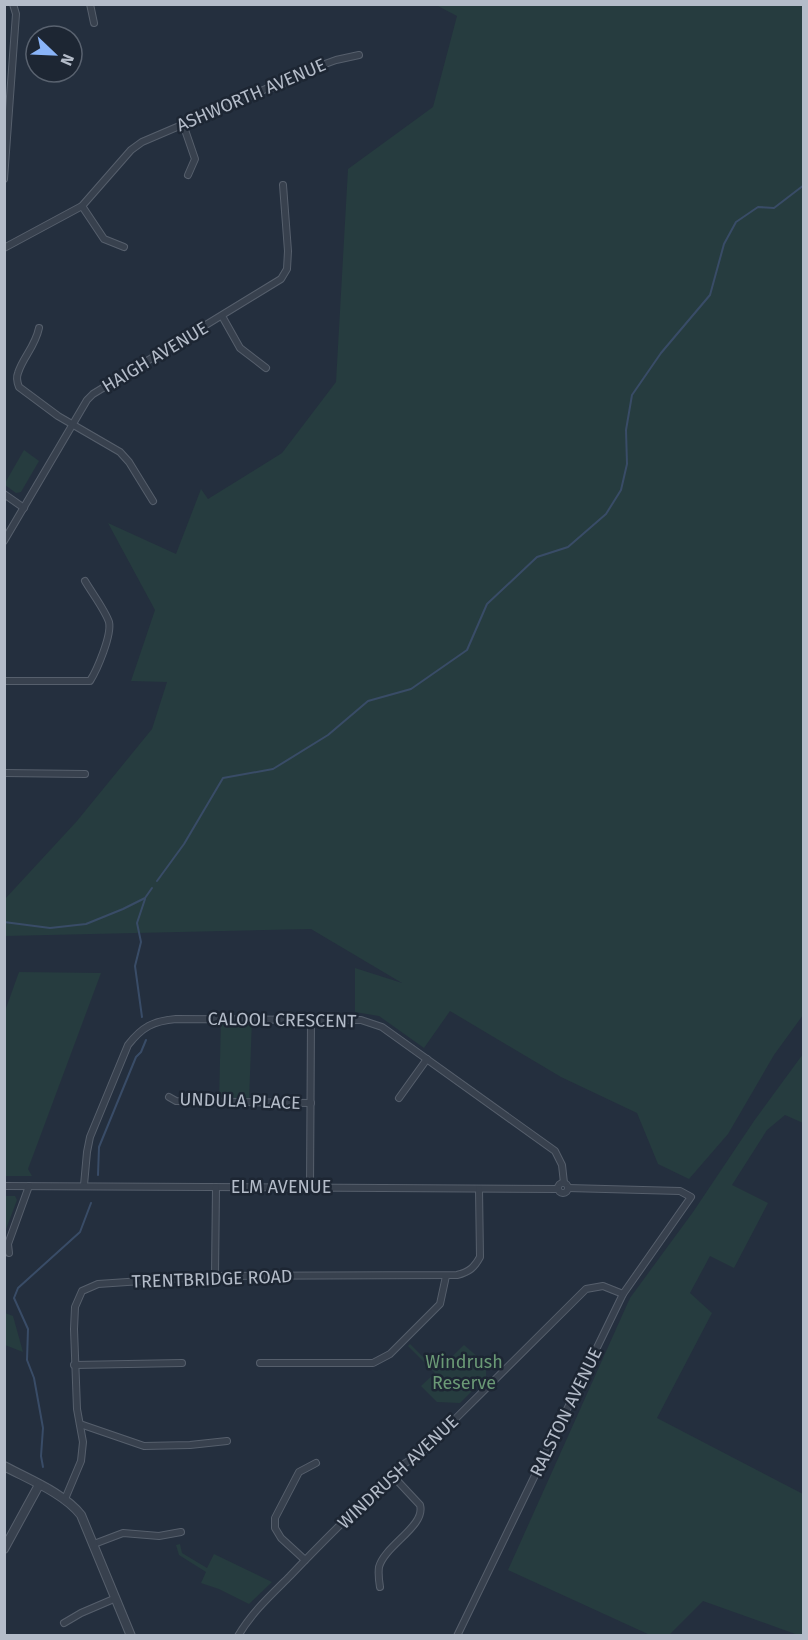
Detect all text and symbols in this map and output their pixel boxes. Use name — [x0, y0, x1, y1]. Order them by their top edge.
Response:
north arrow — [24, 24, 84, 84]
text: N — [57, 51, 78, 68]
street label: ASHWORTH AVENUE — [173, 54, 329, 136]
street label: HAIGH AVENUE — [98, 317, 212, 397]
street label: CALOOL CRESCENT — [207, 1008, 357, 1032]
street label: UNDULA PLACE — [179, 1088, 301, 1114]
street label: ELM AVENUE — [231, 1176, 331, 1198]
street label: TRENTBRIDGE ROAD — [131, 1265, 293, 1293]
street label: RALSTON AVENUE — [525, 1344, 607, 1480]
park label: Windrush Reserve — [425, 1351, 503, 1394]
street label: WINDRUSH AVENUE — [333, 1410, 463, 1534]

